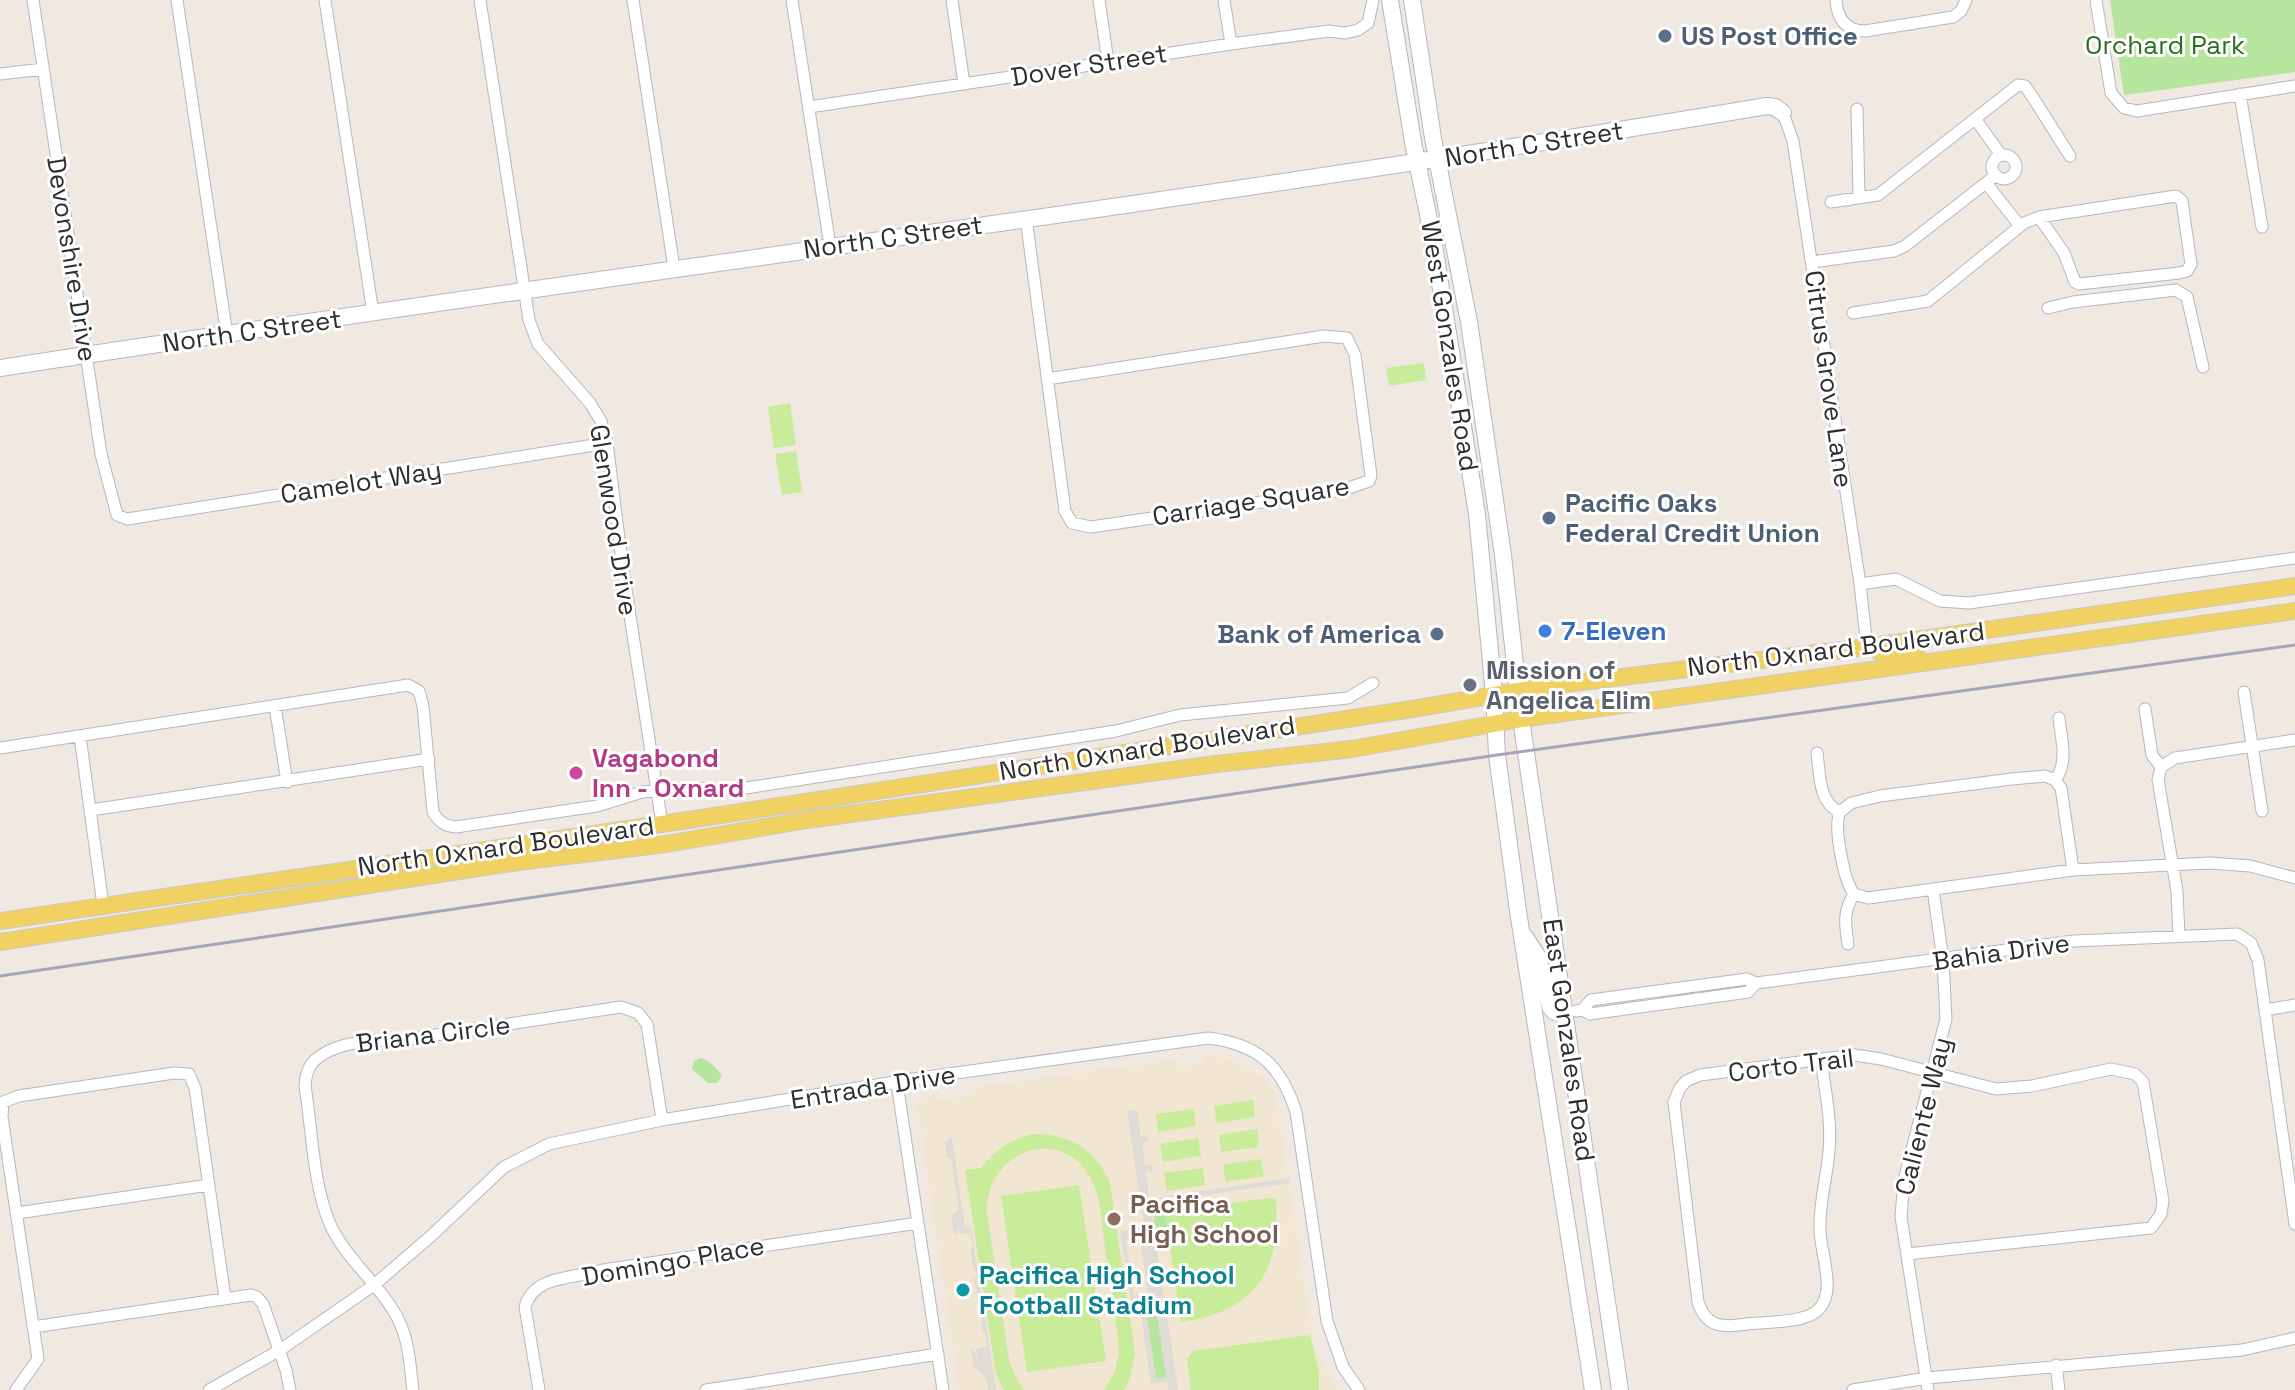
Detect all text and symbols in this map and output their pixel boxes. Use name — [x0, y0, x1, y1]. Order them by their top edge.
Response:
place label: US Post Office — [1681, 19, 1858, 53]
marker: US Post Office — [1656, 27, 1674, 45]
park label: Orchard Park — [2085, 28, 2245, 62]
street label: Dover Street — [1009, 36, 1169, 94]
street label: North C Street — [1442, 113, 1626, 175]
street label: Devonshire Drive — [39, 154, 105, 364]
street label: North C Street — [801, 208, 985, 266]
street label: West Gonzales Road — [1413, 218, 1487, 474]
street label: Citrus Grove Lane — [1797, 268, 1861, 490]
street label: North C Street — [160, 302, 344, 360]
street label: Glenwood Drive — [582, 422, 646, 618]
street label: Camelot Way — [278, 452, 444, 512]
street label: Carriage Square — [1150, 469, 1352, 533]
place label: Pacific Oaks Federal Credit Union — [1565, 486, 1820, 550]
marker: Pacific Oaks Federal Credit Union — [1540, 509, 1558, 527]
place label: 7-Eleven — [1561, 614, 1666, 648]
street label: North Oxnard Boulevard — [1685, 614, 1987, 684]
place label: Bank of America — [1217, 617, 1421, 651]
marker: 7-Eleven — [1536, 622, 1554, 640]
marker: Bank of America — [1428, 625, 1446, 643]
place label: Mission of Angelica Elim — [1486, 653, 1651, 717]
marker: Mission of Angelica Elim — [1461, 676, 1479, 694]
street label: North Oxnard Boulevard — [997, 708, 1297, 788]
place label: Vagabond Inn - Oxnard — [592, 741, 744, 805]
marker: Vagabond Inn - Oxnard — [567, 764, 585, 782]
street label: North Oxnard Boulevard — [355, 808, 657, 884]
street label: East Gonzales Road — [1535, 916, 1603, 1164]
street label: Bahia Drive — [1930, 926, 2072, 978]
street label: Briana Circle — [354, 1008, 512, 1060]
street label: Caliente Way — [1887, 1033, 1959, 1199]
street label: Corto Trail — [1726, 1040, 1856, 1090]
street label: Entrada Drive — [788, 1057, 958, 1117]
place label: Pacifica High School — [1130, 1187, 1279, 1251]
marker: Pacifica High School — [1105, 1210, 1123, 1228]
street label: Domingo Place — [579, 1228, 767, 1294]
place label: Pacifica High School Football Stadium — [979, 1258, 1235, 1322]
marker: Pacifica High School Football Stadium — [954, 1281, 972, 1299]

